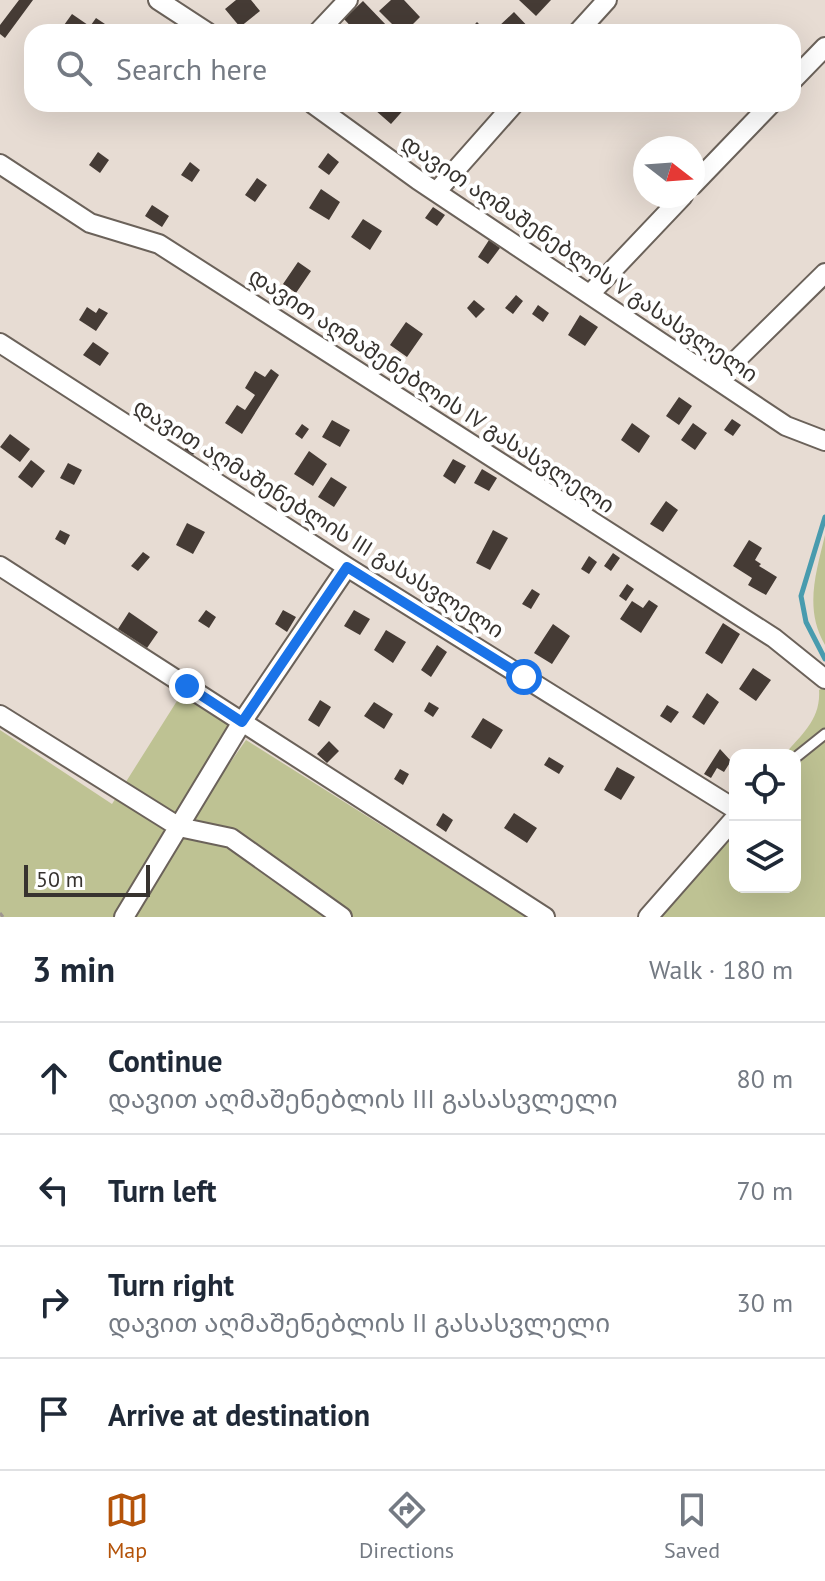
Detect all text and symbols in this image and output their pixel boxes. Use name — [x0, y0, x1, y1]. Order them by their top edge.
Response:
search box — [24, 24, 801, 112]
icon: search — [52, 46, 96, 90]
text: Search here — [116, 49, 267, 88]
street label: დავით აღმაშენებლის V გასასვლელი — [396, 128, 764, 388]
north arrow — [633, 136, 705, 208]
street label: დავით აღმაშენებლის IV გასასვლელი — [244, 261, 620, 519]
street label: დავით აღმაშენებლის III გასასვლელი — [129, 392, 509, 644]
route start — [506, 659, 542, 695]
route end — [169, 668, 205, 704]
map controls — [729, 749, 801, 893]
button: locate — [729, 749, 801, 821]
button: layers — [729, 821, 801, 893]
scale bar — [24, 861, 150, 897]
text: 50 m — [36, 865, 84, 893]
text: 3 min — [32, 947, 115, 991]
text: Walk · 180 m — [649, 953, 793, 986]
text: Continue — [108, 1041, 222, 1080]
icon: ahead — [32, 1056, 76, 1100]
text: 80 m — [737, 1062, 793, 1095]
text: დავით აღმაშენებლის III გასასვლელი — [108, 1082, 618, 1115]
icon: left — [32, 1168, 76, 1212]
text: Turn left — [108, 1171, 216, 1210]
text: 70 m — [737, 1174, 793, 1207]
text: Turn right — [108, 1265, 234, 1304]
icon: right — [32, 1280, 76, 1324]
text: 30 m — [737, 1286, 793, 1319]
text: დავით აღმაშენებლის II გასასვლელი — [108, 1306, 610, 1339]
icon: arrive — [32, 1392, 76, 1436]
text: Arrive at destination — [108, 1395, 370, 1434]
tab: Map — [105, 1488, 149, 1564]
tab: Directions — [359, 1488, 454, 1564]
tab: Saved — [664, 1488, 720, 1564]

